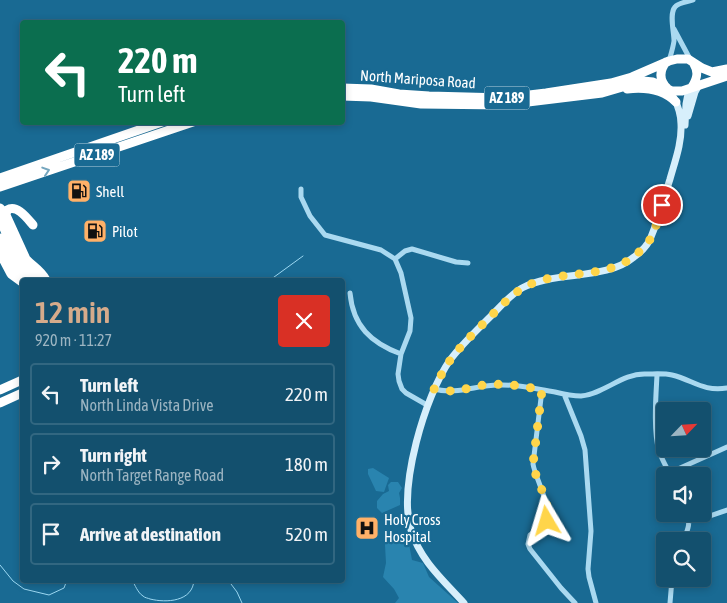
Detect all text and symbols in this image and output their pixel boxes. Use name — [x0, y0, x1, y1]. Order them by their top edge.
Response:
icon: left — [35, 40, 100, 105]
text: 220 m — [118, 40, 197, 80]
street label: North Mariposa Road — [360, 66, 476, 92]
text: Turn left — [118, 81, 185, 107]
road number: AZ 189 — [484, 86, 530, 110]
road number: AZ 189 — [74, 144, 120, 166]
one-way arrow — [42, 167, 50, 177]
fuel station icon: Shell — [66, 178, 92, 204]
place label: Shell — [96, 183, 124, 200]
pin — [641, 184, 683, 226]
icon: arrive — [648, 191, 676, 219]
fuel station icon: Pilot — [82, 218, 108, 244]
place label: Pilot — [112, 223, 138, 240]
text: 12 min — [35, 295, 110, 329]
button: close — [278, 295, 330, 347]
text: 920 m · 11:27 — [35, 331, 112, 349]
text: Turn left — [80, 374, 138, 396]
icon: left — [37, 380, 65, 408]
text: 220 m — [285, 383, 328, 405]
text: North Linda Vista Drive — [80, 396, 213, 414]
north arrow — [656, 402, 711, 458]
map controls — [656, 402, 711, 587]
text: Turn right — [80, 444, 147, 466]
icon: right — [37, 450, 65, 478]
text: 180 m — [285, 453, 328, 475]
text: North Target Range Road — [80, 466, 224, 484]
button: sound — [656, 467, 711, 522]
position arrow — [520, 494, 572, 546]
place label: Holy Cross Hospital — [384, 511, 441, 545]
hospital icon: Holy Cross Hospital — [354, 515, 380, 541]
icon: arrive — [37, 520, 65, 548]
text: Arrive at destination — [80, 523, 221, 545]
text: 520 m — [285, 523, 328, 545]
button: search — [656, 532, 711, 587]

